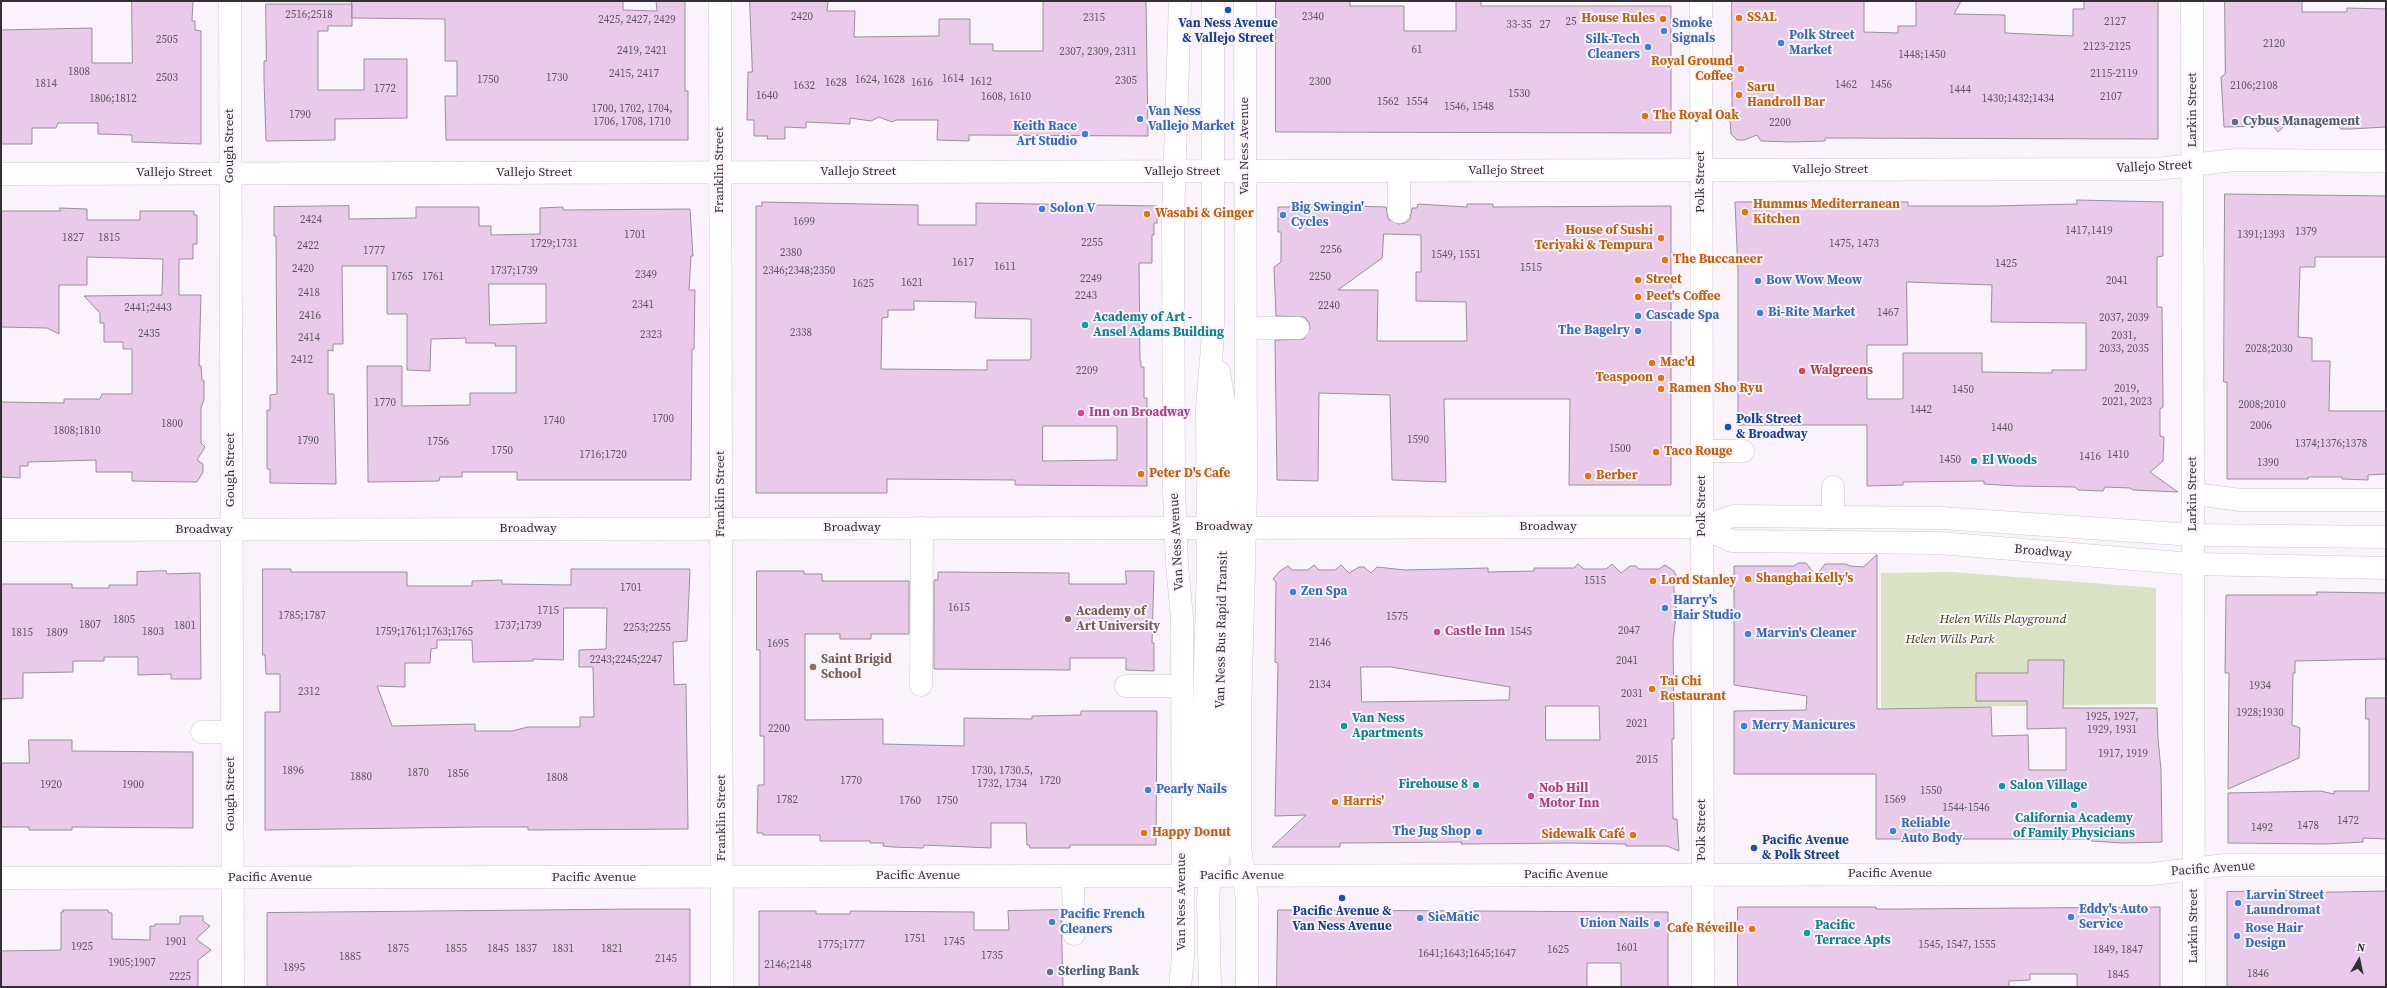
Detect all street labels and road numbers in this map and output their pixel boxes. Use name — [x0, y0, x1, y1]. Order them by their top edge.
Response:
street label: Larkin Street — [2185, 72, 2201, 148]
street label: Van Ness Avenue — [1237, 97, 1253, 195]
street label: Gough Street — [222, 109, 238, 183]
street label: Franklin Street — [712, 127, 728, 213]
street label: Polk Street — [1693, 151, 1709, 213]
street label: Vallejo Street — [2116, 157, 2192, 177]
street label: Vallejo Street — [1792, 162, 1868, 178]
street label: Vallejo Street — [1468, 163, 1544, 179]
street label: Vallejo Street — [820, 164, 896, 180]
street label: Vallejo Street — [1144, 164, 1220, 180]
street label: Vallejo Street — [136, 165, 212, 181]
street label: Vallejo Street — [496, 165, 572, 181]
street label: Gough Street — [223, 433, 239, 507]
street label: Franklin Street — [713, 451, 729, 537]
street label: Larkin Street — [2185, 456, 2201, 532]
street label: Polk Street — [1694, 475, 1710, 537]
street label: Van Ness Avenue — [1167, 493, 1187, 591]
street label: Broadway — [1195, 519, 1253, 535]
street label: Broadway — [1519, 519, 1577, 535]
street label: Broadway — [823, 520, 881, 536]
street label: Broadway — [499, 521, 557, 537]
street label: Broadway — [175, 522, 233, 538]
street label: Broadway — [2014, 542, 2072, 562]
street label: Van Ness Bus Rapid Transit — [1213, 551, 1231, 709]
street label: Gough Street — [223, 757, 239, 831]
street label: Franklin Street — [714, 775, 730, 861]
street label: Polk Street — [1694, 799, 1710, 861]
street label: Van Ness Avenue — [1174, 853, 1190, 951]
street label: Pacific Avenue — [2170, 858, 2256, 880]
street label: Pacific Avenue — [1848, 866, 1932, 882]
street label: Pacific Avenue — [1524, 867, 1608, 883]
street label: Pacific Avenue — [876, 868, 960, 884]
street label: Pacific Avenue — [1200, 868, 1284, 884]
street label: Pacific Avenue — [228, 870, 312, 886]
street label: Pacific Avenue — [552, 870, 636, 886]
street label: Larkin Street — [2186, 888, 2202, 964]

